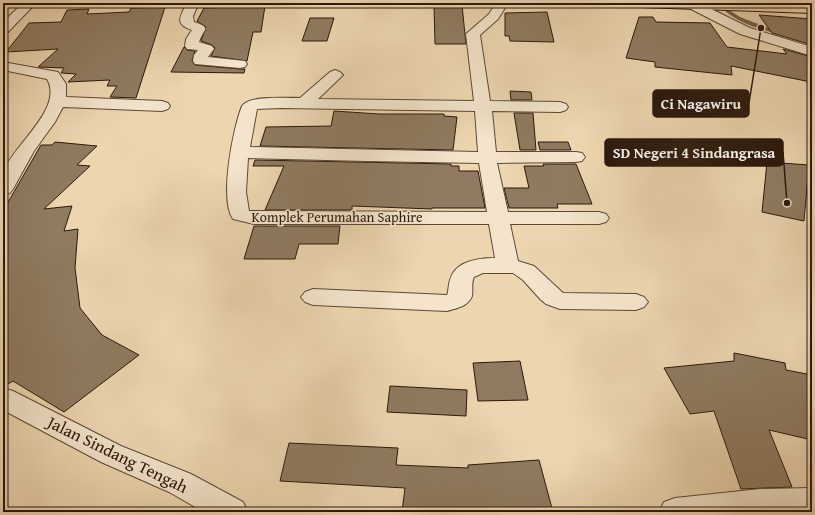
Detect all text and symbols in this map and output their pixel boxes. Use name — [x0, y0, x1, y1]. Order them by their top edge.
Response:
callout: Ci Nagawiru — [653, 90, 749, 117]
text: Ci Nagawiru — [661, 93, 742, 114]
callout: SD Negeri 4 Sindangrasa — [605, 139, 783, 166]
text: SD Negeri 4 Sindangrasa — [613, 142, 776, 163]
street label: Komplek Perumahan Saphire — [252, 207, 423, 227]
street label: Jalan Sindang Tengah — [42, 408, 193, 499]

